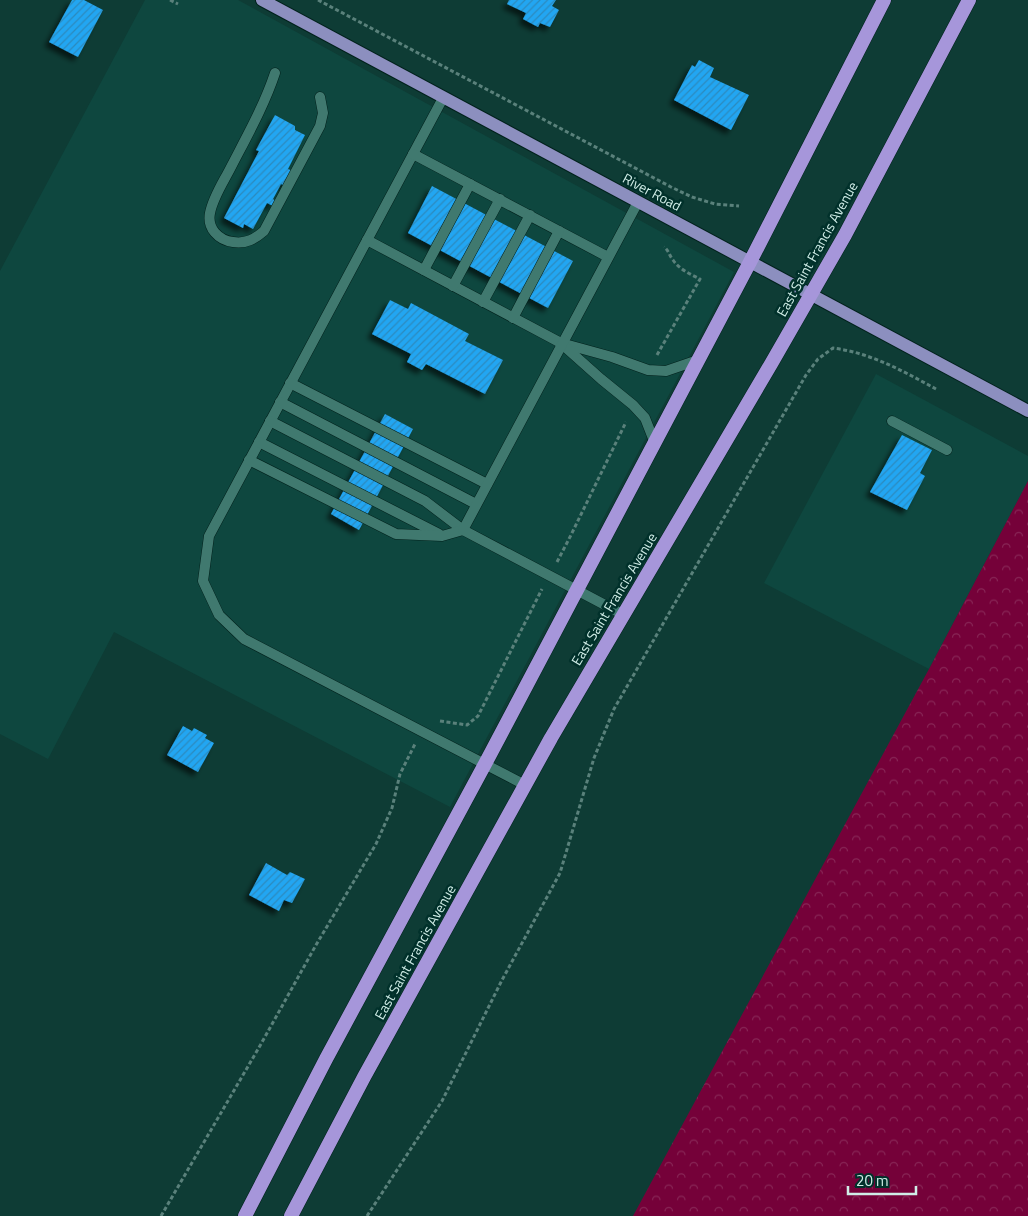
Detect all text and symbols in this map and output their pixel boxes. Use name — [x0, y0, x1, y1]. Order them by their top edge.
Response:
street label: River Road — [619, 167, 685, 216]
street label: East Saint Francis Avenue — [771, 177, 862, 320]
street label: East Saint Francis Avenue — [566, 528, 662, 669]
street label: East Saint Francis Avenue — [369, 880, 460, 1023]
scale bar — [848, 1164, 916, 1196]
text: 20 m — [856, 1169, 889, 1192]

